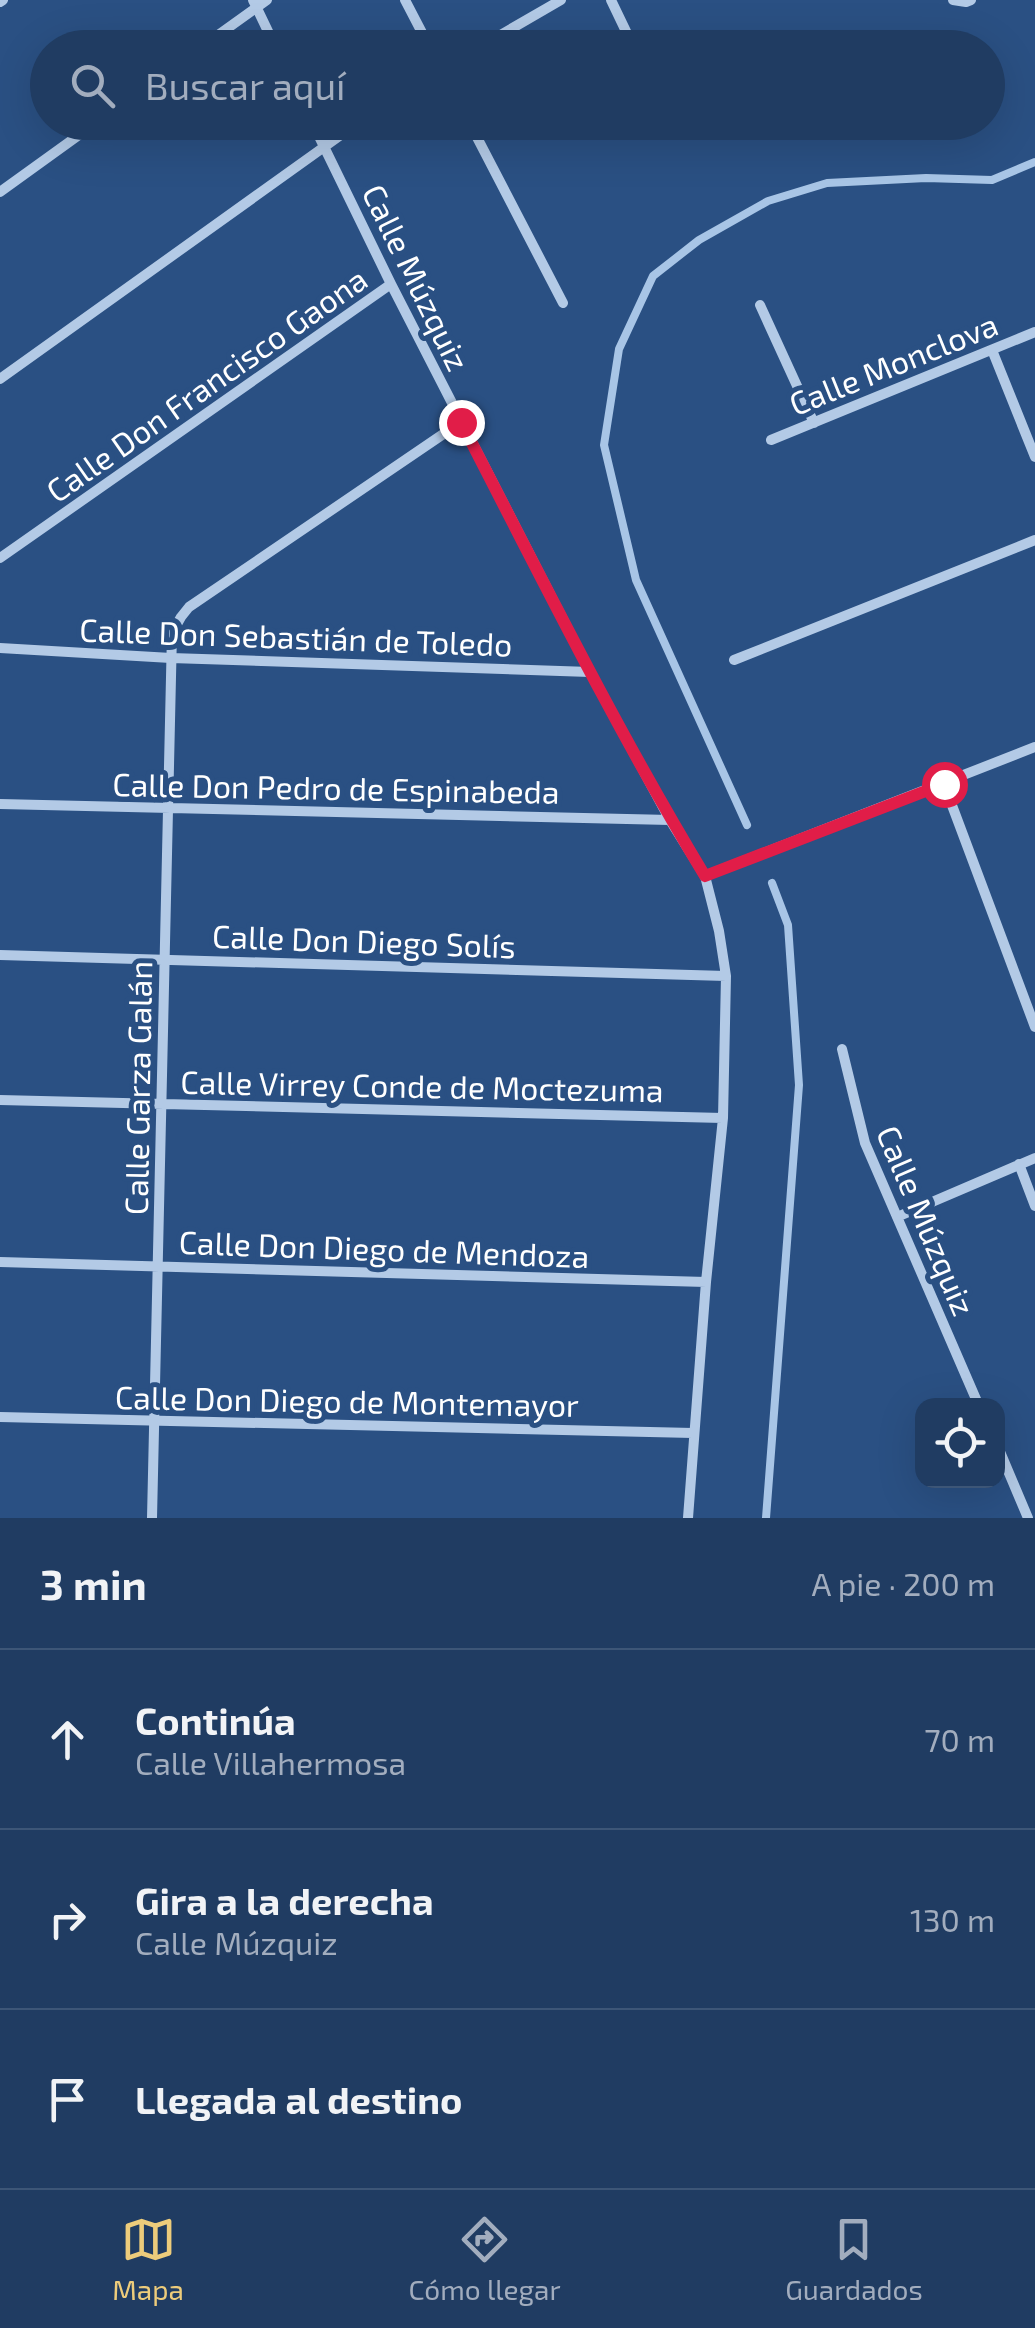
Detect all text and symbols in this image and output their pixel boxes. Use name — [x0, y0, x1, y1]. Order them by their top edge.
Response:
search box — [30, 30, 1005, 140]
icon: search — [65, 58, 120, 113]
text: Buscar aquí — [145, 62, 346, 108]
street label: Calle Múzquiz — [356, 178, 478, 376]
street label: Calle Don Francisco Gaona — [38, 259, 374, 509]
street label: Calle Monclova — [783, 304, 1003, 422]
route end — [439, 400, 485, 446]
street label: Calle Don Sebastián de Toledo — [79, 609, 513, 663]
route start — [922, 762, 968, 808]
street label: Calle Don Pedro de Espinabeda — [112, 764, 560, 810]
street label: Calle Don Diego Solís — [212, 916, 516, 964]
street label: Calle Garza Galán — [116, 961, 158, 1215]
street label: Calle Virrey Conde de Moctezuma — [180, 1062, 664, 1108]
street label: Calle Múzquiz — [870, 1119, 984, 1321]
street label: Calle Don Diego de Mendoza — [178, 1222, 590, 1274]
street label: Calle Don Diego de Montemayor — [115, 1377, 579, 1423]
map controls — [915, 1398, 1005, 1488]
button: locate — [915, 1398, 1005, 1488]
text: 3 min — [40, 1558, 147, 1608]
text: A pie · 200 m — [811, 1564, 995, 1602]
text: Continúa — [135, 1697, 296, 1743]
icon: ahead — [40, 1712, 95, 1767]
text: 70 m — [924, 1720, 995, 1758]
text: Calle Villahermosa — [135, 1743, 406, 1781]
text: Gira a la derecha — [135, 1877, 434, 1923]
icon: right — [40, 1892, 95, 1947]
text: 130 m — [910, 1900, 995, 1938]
text: Calle Múzquiz — [135, 1923, 337, 1961]
icon: arrive — [40, 2072, 95, 2127]
text: Llegada al destino — [135, 2076, 463, 2122]
tab: Mapa — [112, 2212, 184, 2306]
tab: Cómo llegar — [408, 2212, 561, 2306]
tab: Guardados — [785, 2212, 923, 2306]

